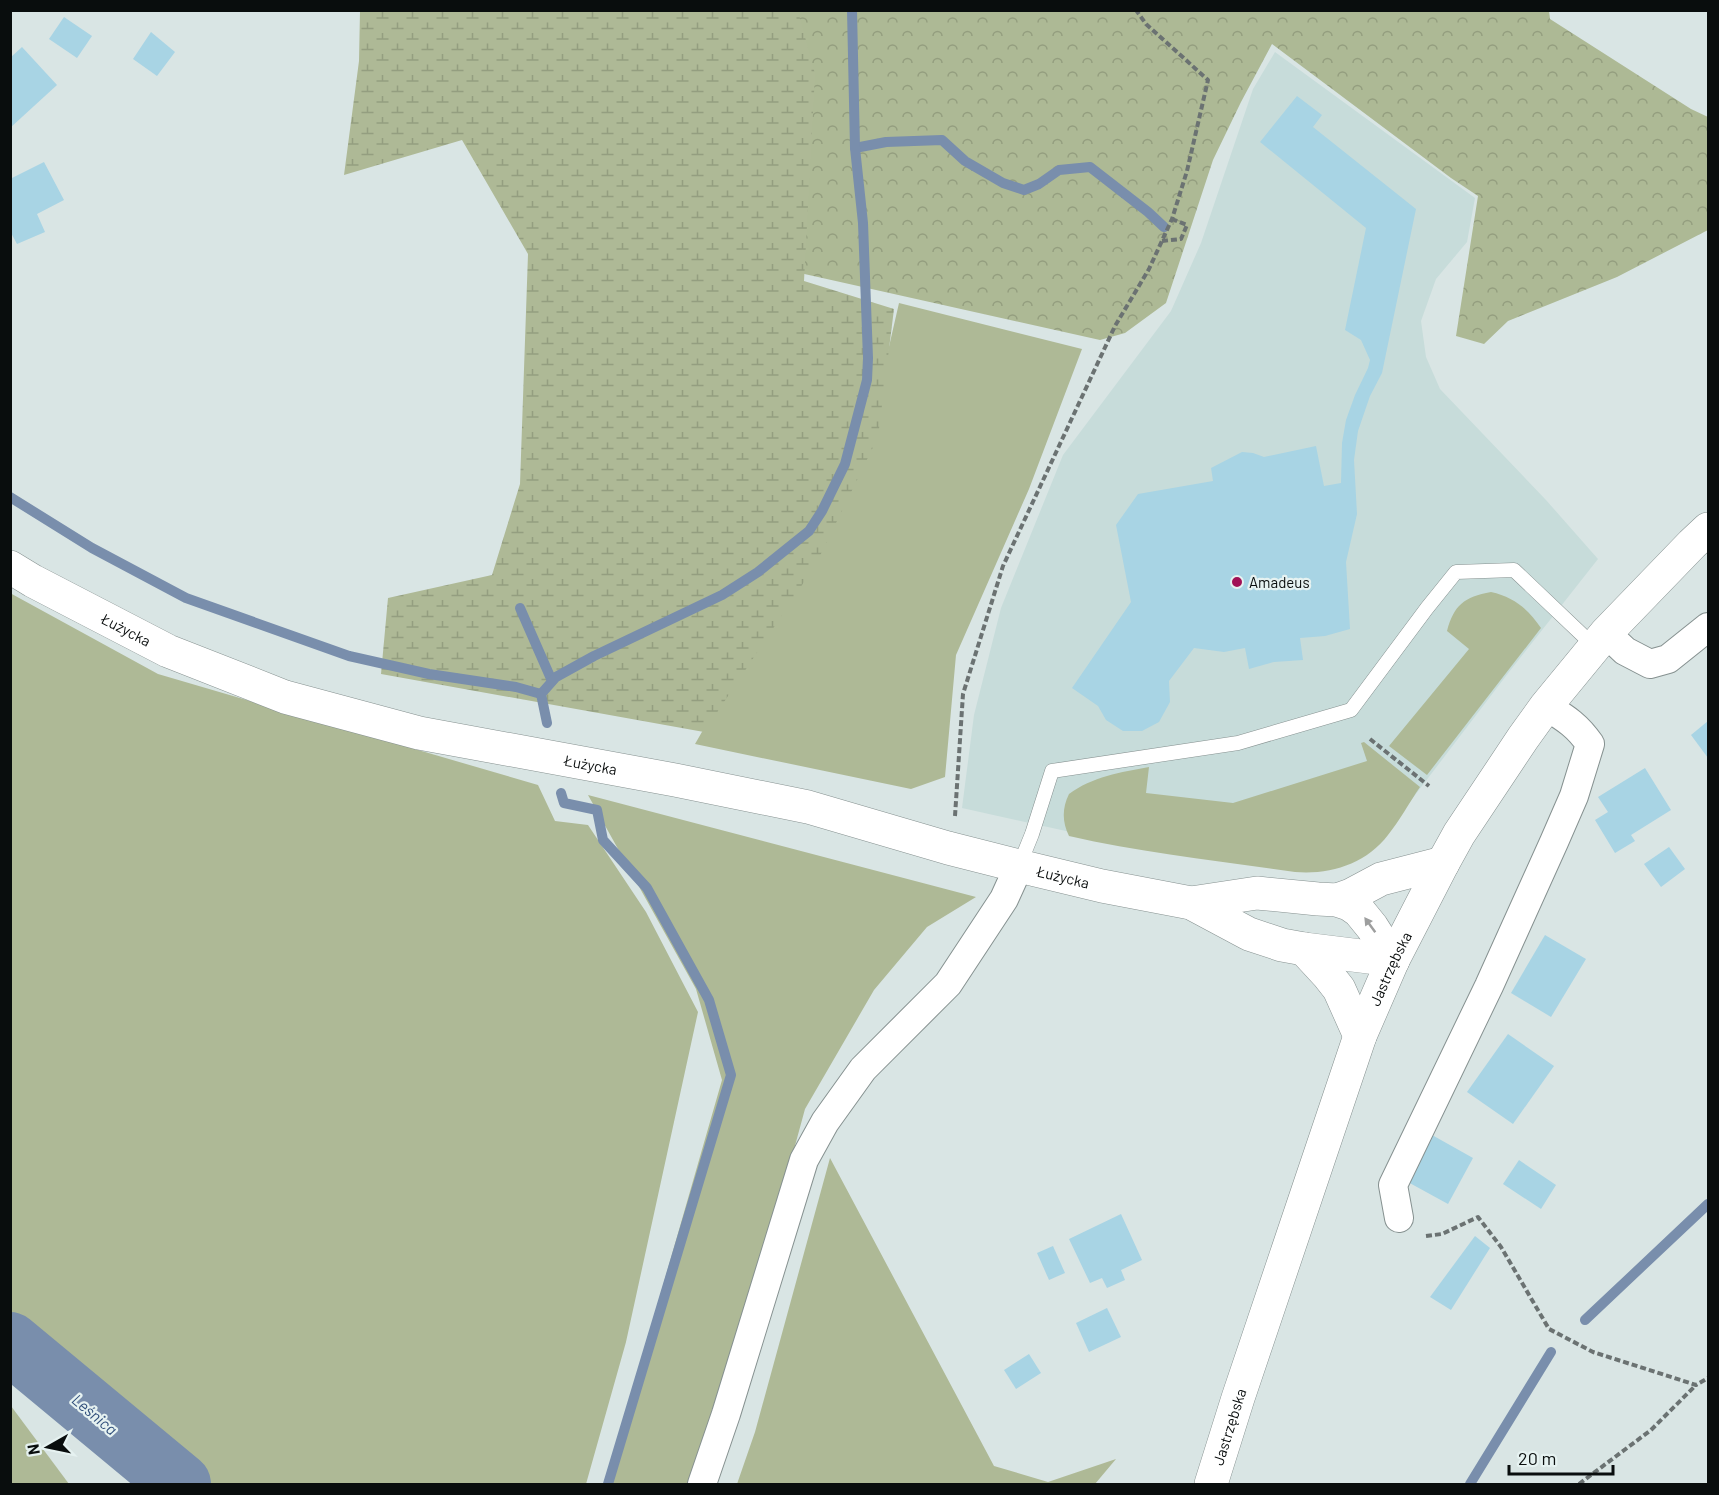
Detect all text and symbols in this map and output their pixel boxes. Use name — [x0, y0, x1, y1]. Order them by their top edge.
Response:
place label: Amadeus — [1249, 573, 1310, 591]
marker: Amadeus — [1230, 575, 1244, 589]
street label: Łużycka — [98, 609, 154, 650]
street label: Łużycka — [562, 751, 618, 778]
street label: Łużycka — [1034, 861, 1091, 892]
one-way arrow — [1364, 917, 1376, 933]
street label: Jastrzębska — [1365, 928, 1415, 1008]
street label: Jastrzębska — [1208, 1386, 1250, 1467]
water label: Leśnica — [68, 1390, 122, 1438]
north arrow — [18, 1417, 78, 1477]
scale bar — [1509, 1438, 1612, 1476]
text: N — [22, 1443, 43, 1456]
text: 20 m — [1518, 1447, 1556, 1469]

